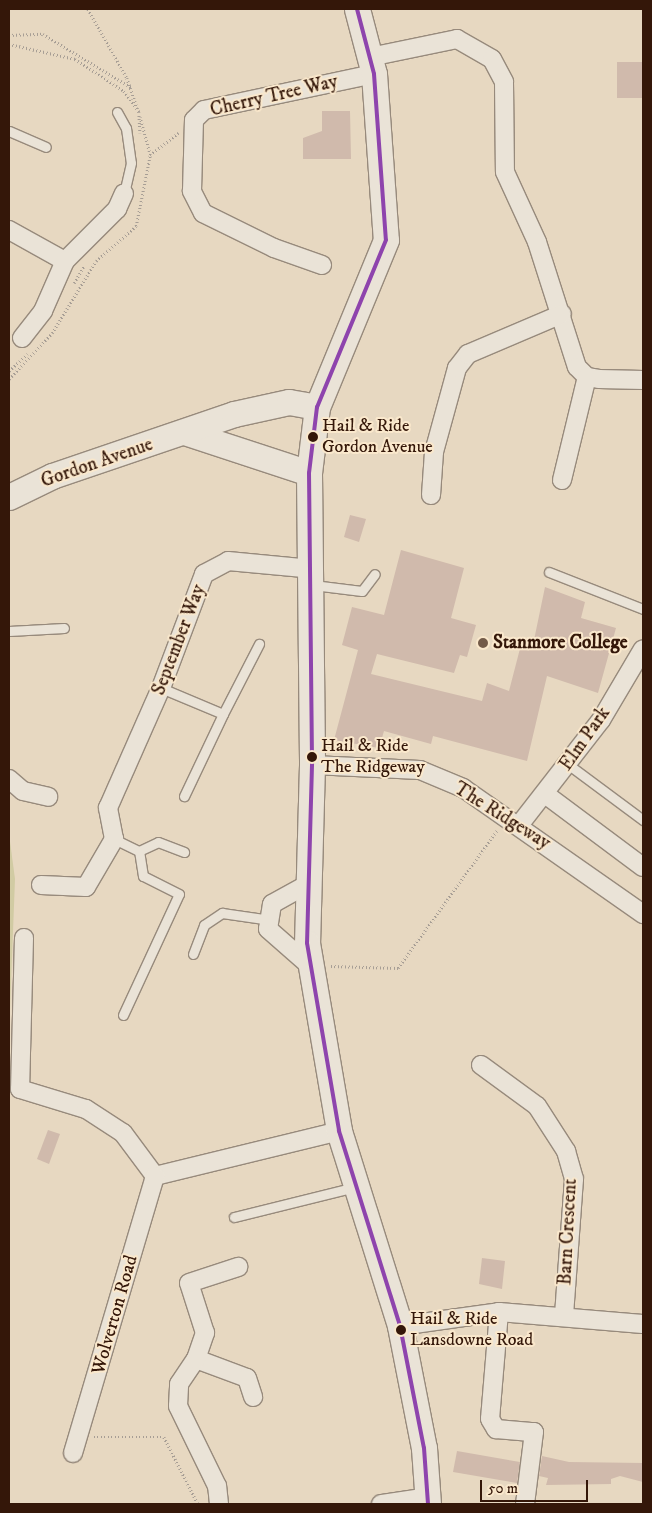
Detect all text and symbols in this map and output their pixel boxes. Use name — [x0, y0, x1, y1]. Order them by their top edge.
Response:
street label: Cherry Tree Way — [208, 70, 340, 122]
place label: Hail & Ride Gordon Avenue — [322, 416, 433, 458]
marker: Hail & Ride Gordon Avenue — [308, 432, 318, 442]
street label: Gordon Avenue — [38, 433, 156, 493]
street label: September Way — [147, 581, 211, 699]
place label: Stanmore College — [493, 632, 628, 654]
marker: Stanmore College — [477, 637, 489, 649]
street label: Elm Park — [555, 703, 615, 775]
place label: Hail & Ride The Ridgeway — [321, 736, 425, 779]
marker: Hail & Ride The Ridgeway — [307, 752, 317, 762]
street label: The Ridgeway — [450, 777, 554, 855]
street label: Barn Crescent — [554, 1178, 582, 1286]
street label: Wolverton Road — [87, 1253, 143, 1377]
place label: Hail & Ride Lansdowne Road — [410, 1309, 533, 1352]
marker: Hail & Ride Lansdowne Road — [396, 1325, 406, 1335]
scale bar — [482, 1470, 590, 1502]
text: 50 m — [488, 1479, 518, 1498]

